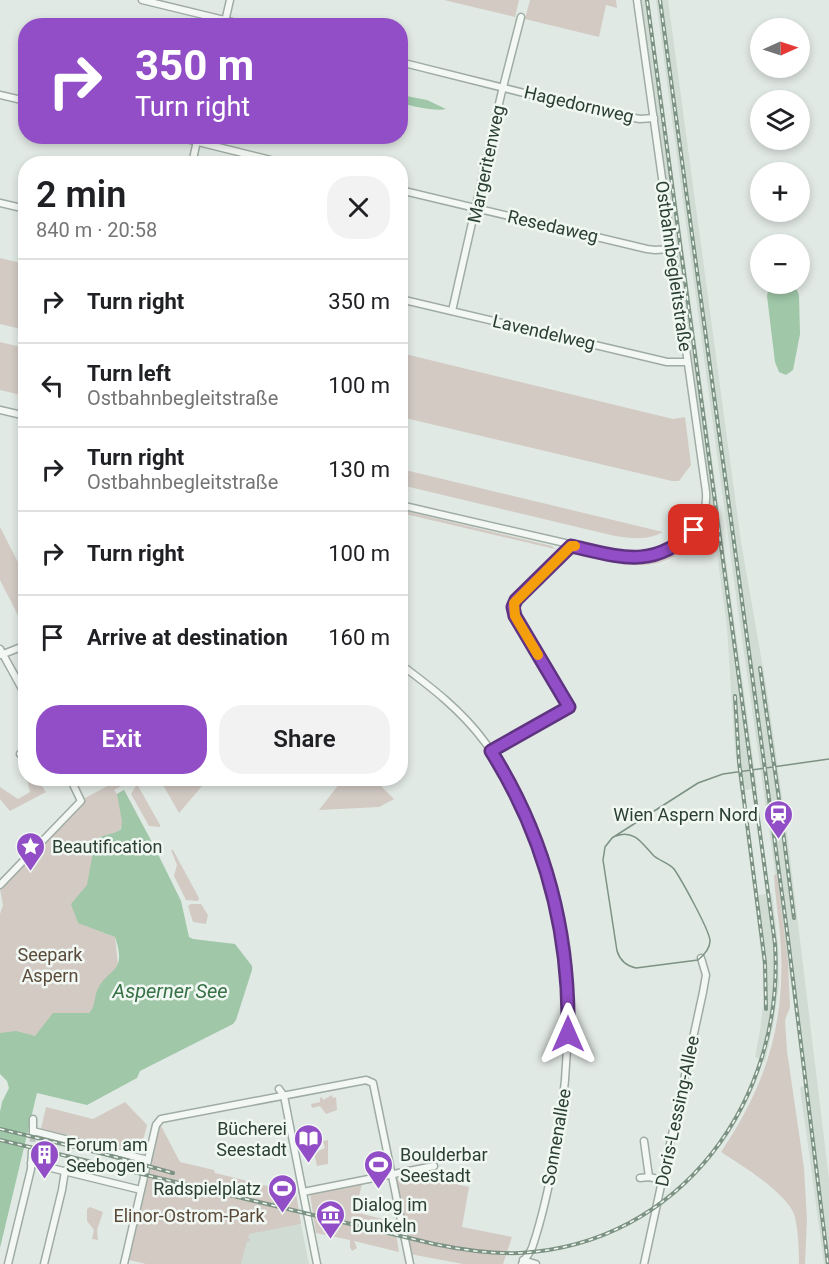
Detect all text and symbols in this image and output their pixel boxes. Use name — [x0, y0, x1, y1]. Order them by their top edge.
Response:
north arrow — [750, 18, 810, 78]
map controls — [750, 18, 810, 294]
text: 350 m — [135, 41, 254, 90]
icon: right — [36, 42, 114, 120]
street label: Hagedornweg — [522, 81, 636, 127]
button: layers — [750, 90, 810, 150]
text: Turn right — [135, 91, 250, 123]
street label: Margeritenweg — [463, 103, 509, 225]
button: + — [750, 162, 810, 222]
text: 2 min — [36, 174, 126, 216]
button: close — [327, 176, 390, 239]
street label: Ostbahnbegleitstraße — [652, 179, 696, 353]
street label: Resedaweg — [506, 205, 600, 247]
text: 840 m · 20:58 — [36, 218, 157, 242]
button: − — [750, 234, 810, 294]
icon: right — [36, 285, 69, 318]
text: Turn right — [87, 289, 184, 314]
text: 350 m — [328, 289, 390, 314]
street label: Lavendelweg — [491, 310, 597, 354]
text: Turn left — [87, 361, 171, 386]
icon: left — [36, 369, 69, 402]
text: 100 m — [328, 373, 390, 398]
text: Ostbahnbegleitstraße — [87, 386, 278, 410]
text: Turn right — [87, 445, 184, 470]
icon: right — [36, 453, 69, 486]
text: 130 m — [328, 457, 390, 482]
text: Ostbahnbegleitstraße — [87, 470, 278, 494]
pin — [668, 504, 719, 555]
icon: arrive — [677, 513, 710, 546]
icon: right — [36, 537, 69, 570]
text: Turn right — [87, 541, 184, 566]
text: 100 m — [328, 541, 390, 566]
icon: arrive — [36, 621, 69, 654]
text: Arrive at destination — [87, 625, 288, 650]
text: 160 m — [328, 625, 390, 650]
button: Exit — [36, 705, 207, 774]
button: Share — [219, 705, 390, 774]
station icon: Wien Aspern Nord — [763, 798, 795, 840]
place label: Wien Aspern Nord — [613, 804, 758, 825]
place icon: Beautification — [15, 830, 47, 872]
place label: Beautification — [52, 836, 162, 857]
park label: Seepark Aspern — [18, 944, 83, 986]
water label: Asperner See — [112, 979, 228, 1003]
position arrow — [536, 1002, 600, 1066]
street label: Doris-Lessing-Allee — [651, 1034, 703, 1188]
street label: Sonnenallee — [537, 1087, 575, 1187]
place label: Bücherei Seestadt — [216, 1118, 287, 1160]
library icon: Bücherei Seestadt — [292, 1122, 324, 1164]
place label: Forum am Seebogen — [66, 1134, 148, 1176]
building icon: Forum am Seebogen — [29, 1138, 61, 1180]
place label: Boulderbar Seestadt — [400, 1144, 488, 1186]
sports icon: Boulderbar Seestadt — [363, 1148, 395, 1190]
sports icon: Radspielplatz — [266, 1172, 298, 1214]
place label: Radspielplatz — [153, 1178, 261, 1199]
place label: Dialog im Dunkeln — [352, 1194, 427, 1236]
museum icon: Dialog im Dunkeln — [315, 1198, 347, 1240]
park label: Elinor-Ostrom-Park — [113, 1205, 265, 1226]

